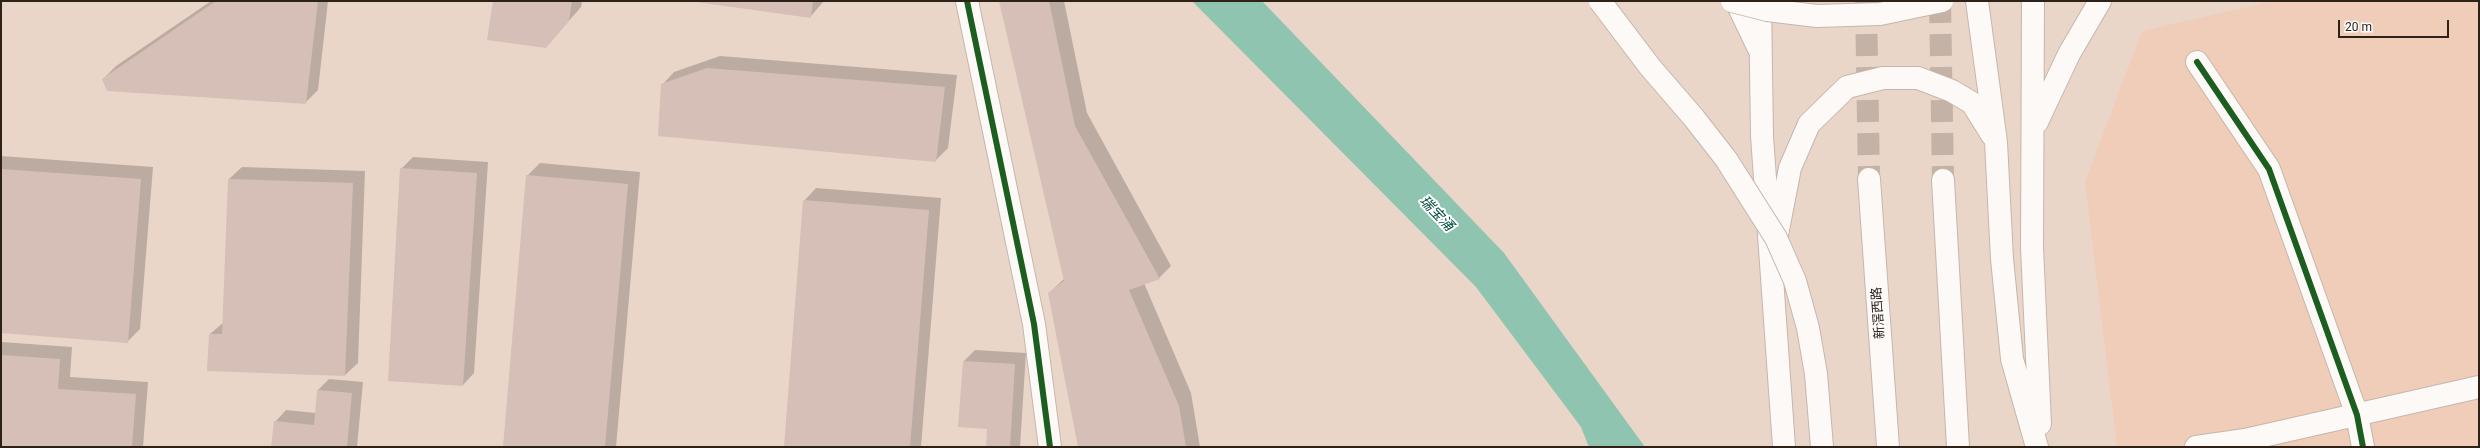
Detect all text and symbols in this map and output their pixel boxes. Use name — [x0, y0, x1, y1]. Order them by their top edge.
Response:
scale bar — [2340, 12, 2451, 38]
text: 20 m — [2345, 20, 2372, 34]
water label: 瑞宝涌 — [1415, 193, 1457, 235]
street label: 新滘西路 — [1869, 287, 1889, 339]

